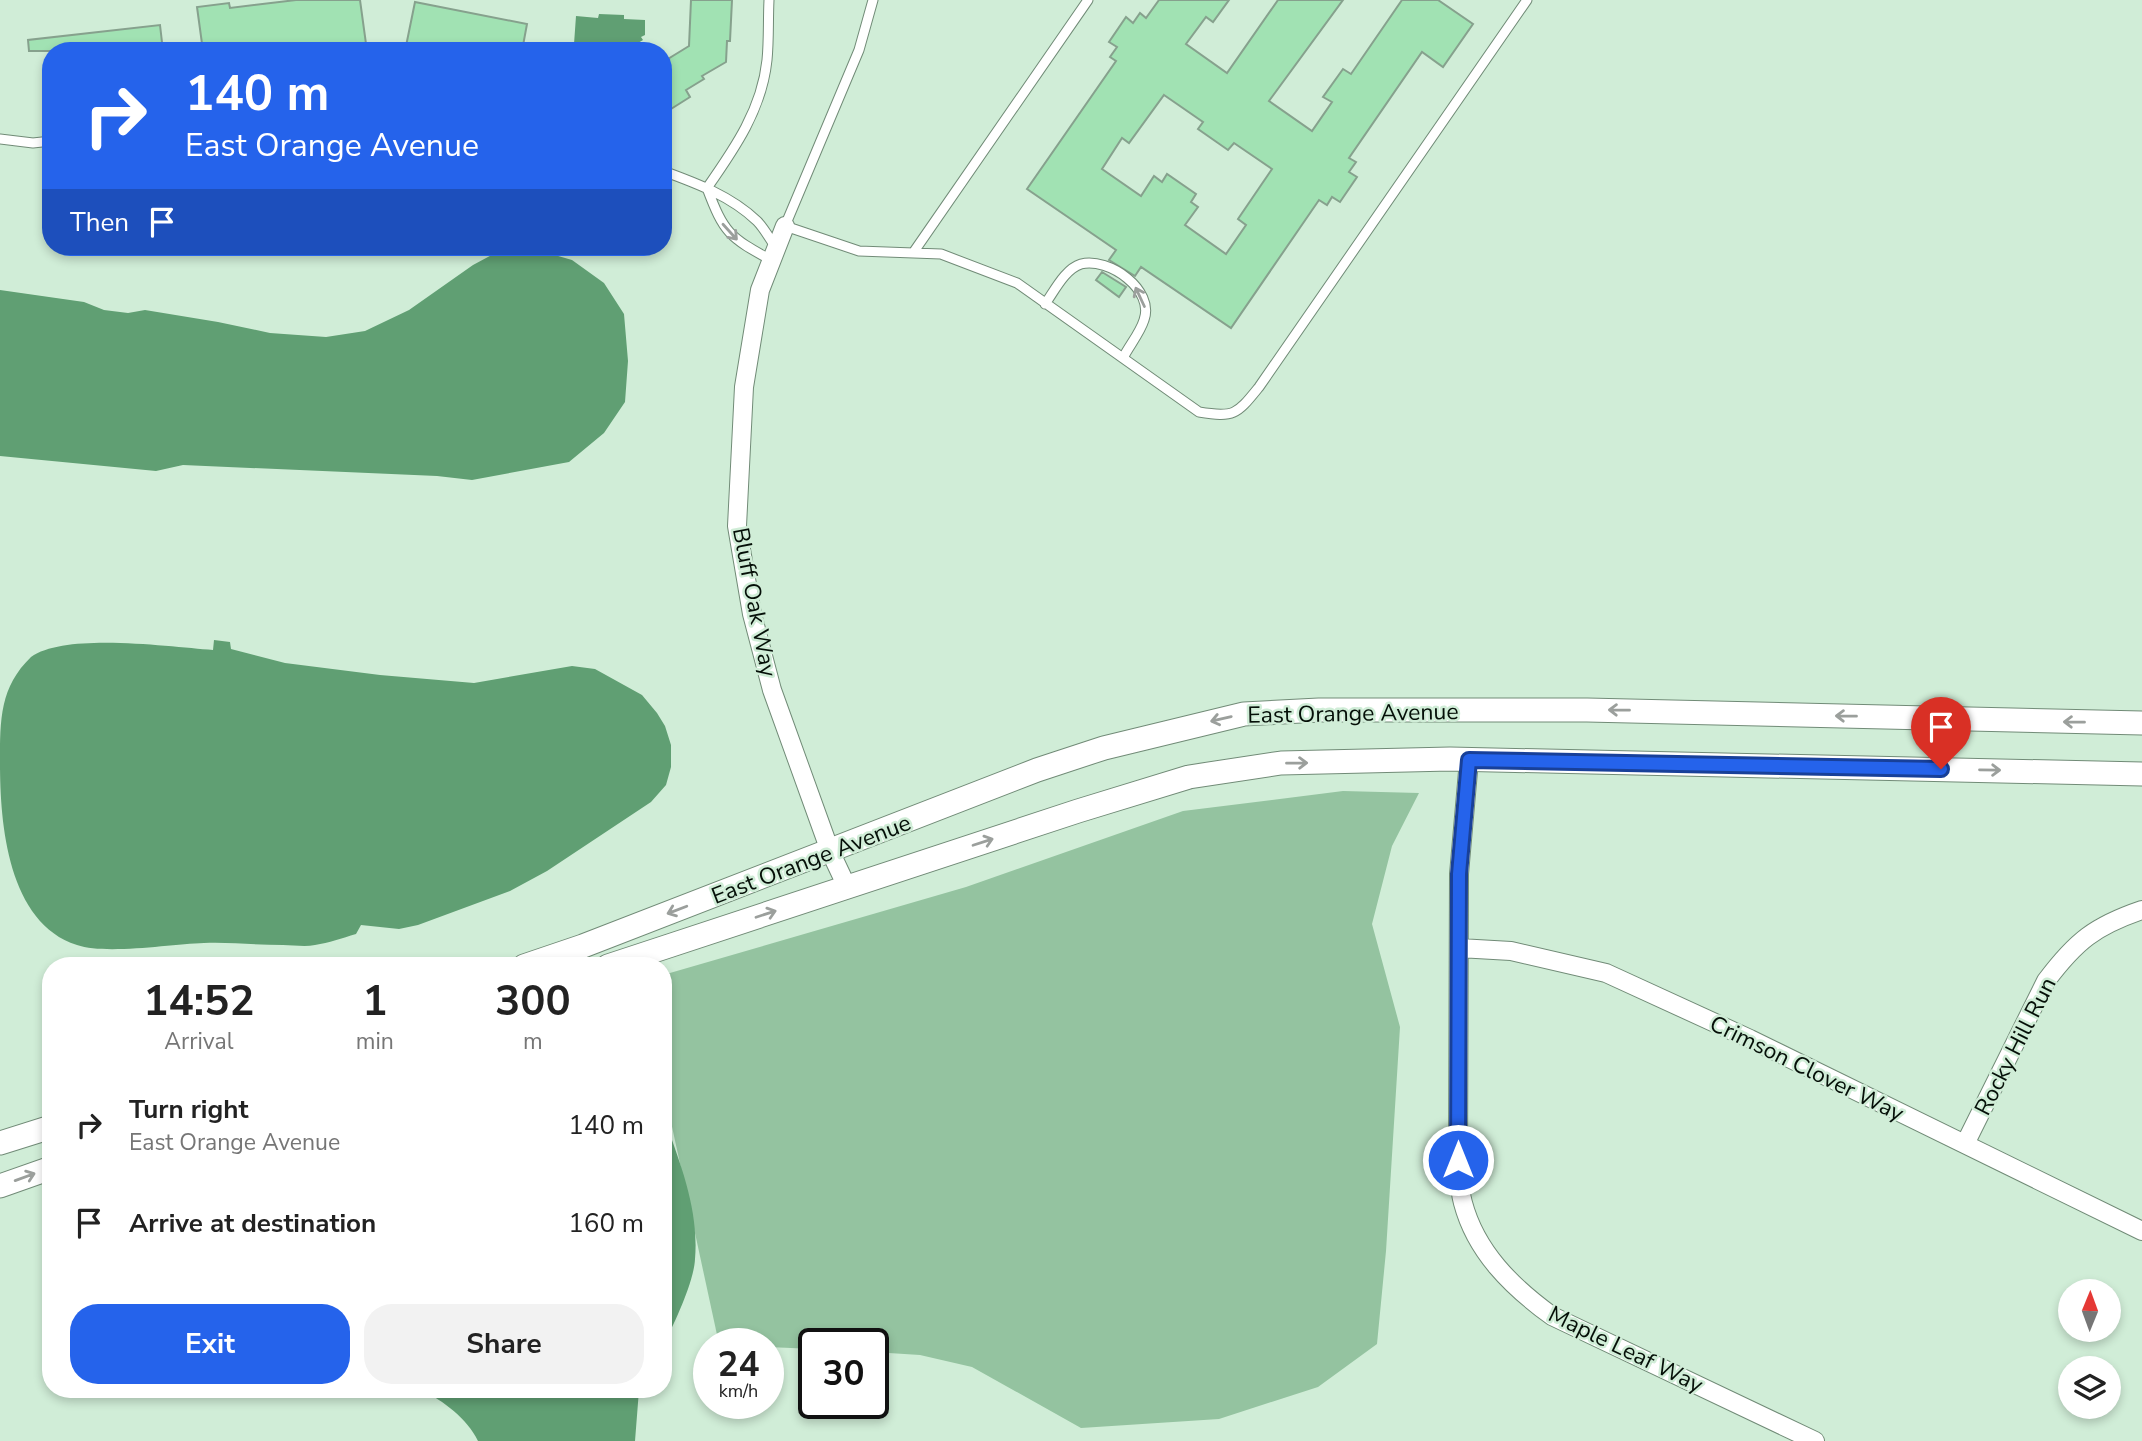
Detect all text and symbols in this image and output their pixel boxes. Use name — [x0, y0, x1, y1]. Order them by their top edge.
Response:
text: 140 m — [185, 60, 329, 127]
icon: right — [70, 70, 161, 161]
text: East Orange Avenue — [185, 124, 479, 167]
icon: arrive — [143, 203, 181, 241]
text: Then — [70, 205, 129, 240]
one-way arrow — [722, 223, 738, 241]
one-way arrow — [1132, 287, 1146, 308]
street label: Bluff Oak Way — [725, 525, 784, 679]
street label: East Orange Avenue — [1247, 696, 1459, 731]
pin — [1911, 697, 1971, 769]
one-way arrow — [1608, 704, 1631, 717]
icon: arrive — [1922, 708, 1960, 746]
one-way arrow — [1835, 709, 1858, 723]
one-way arrow — [1210, 713, 1233, 727]
one-way arrow — [2063, 715, 2086, 728]
one-way arrow — [1286, 756, 1309, 769]
one-way arrow — [1978, 764, 2001, 777]
street label: East Orange Avenue — [707, 807, 915, 912]
one-way arrow — [972, 835, 994, 848]
one-way arrow — [666, 905, 688, 917]
one-way arrow — [755, 907, 777, 919]
street label: Rocky Hill Run — [1967, 972, 2064, 1121]
text: 14:52 — [143, 973, 254, 1030]
text: 1 — [362, 973, 387, 1030]
text: 300 — [495, 973, 571, 1030]
street label: Crimson Clover Way — [1705, 1008, 1909, 1129]
text: Arrival — [164, 1026, 233, 1057]
text: min — [356, 1026, 394, 1057]
text: m — [523, 1026, 543, 1057]
text: Turn right — [129, 1092, 248, 1127]
icon: right — [70, 1106, 108, 1144]
text: 140 m — [568, 1108, 644, 1143]
position arrow — [1421, 1123, 1495, 1197]
text: East Orange Avenue — [129, 1127, 340, 1158]
one-way arrow — [14, 1170, 36, 1182]
icon: arrive — [70, 1204, 108, 1242]
text: Arrive at destination — [129, 1206, 376, 1241]
text: 160 m — [568, 1206, 644, 1241]
north arrow — [2058, 1279, 2121, 1342]
map controls — [2058, 1279, 2121, 1419]
street label: Maple Leaf Way — [1543, 1299, 1708, 1400]
button: Exit — [70, 1304, 350, 1384]
button: Share — [364, 1304, 644, 1384]
speed limit sign: 30 — [798, 1328, 889, 1419]
text: 24 — [717, 1341, 760, 1388]
button: layers — [2058, 1356, 2121, 1419]
text: km/h — [719, 1379, 758, 1403]

